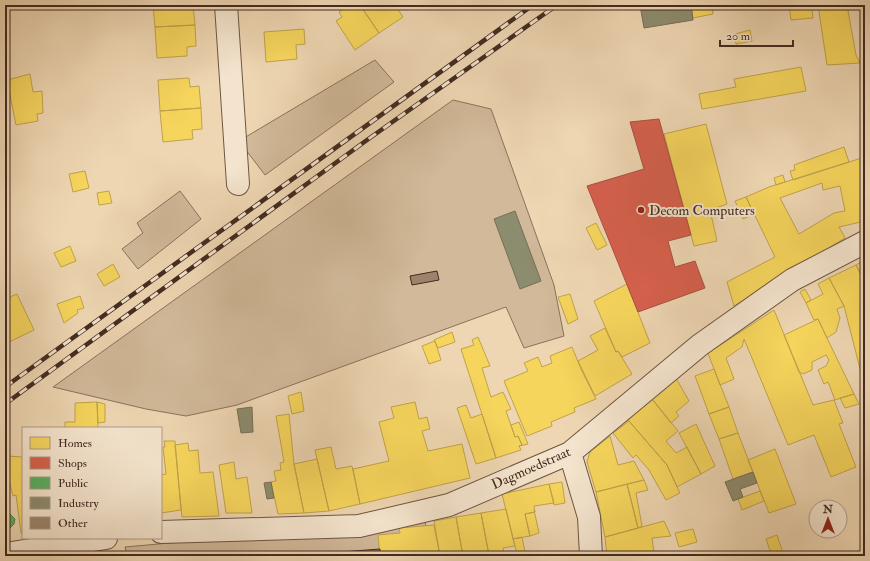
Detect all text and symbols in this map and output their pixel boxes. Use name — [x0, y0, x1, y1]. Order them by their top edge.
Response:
scale bar — [720, 22, 793, 48]
text: 20 m — [726, 29, 751, 44]
place label: Decom Computers — [649, 202, 755, 220]
marker: Decom Computers — [636, 205, 646, 215]
legend — [22, 427, 162, 539]
text: Homes — [58, 436, 92, 451]
street label: Dagmoedstraat — [489, 443, 574, 493]
text: Shops — [58, 456, 87, 471]
text: Public — [58, 476, 88, 491]
text: Industry — [58, 496, 100, 511]
north arrow — [808, 499, 848, 539]
text: N — [822, 503, 834, 516]
text: Other — [58, 516, 88, 531]

